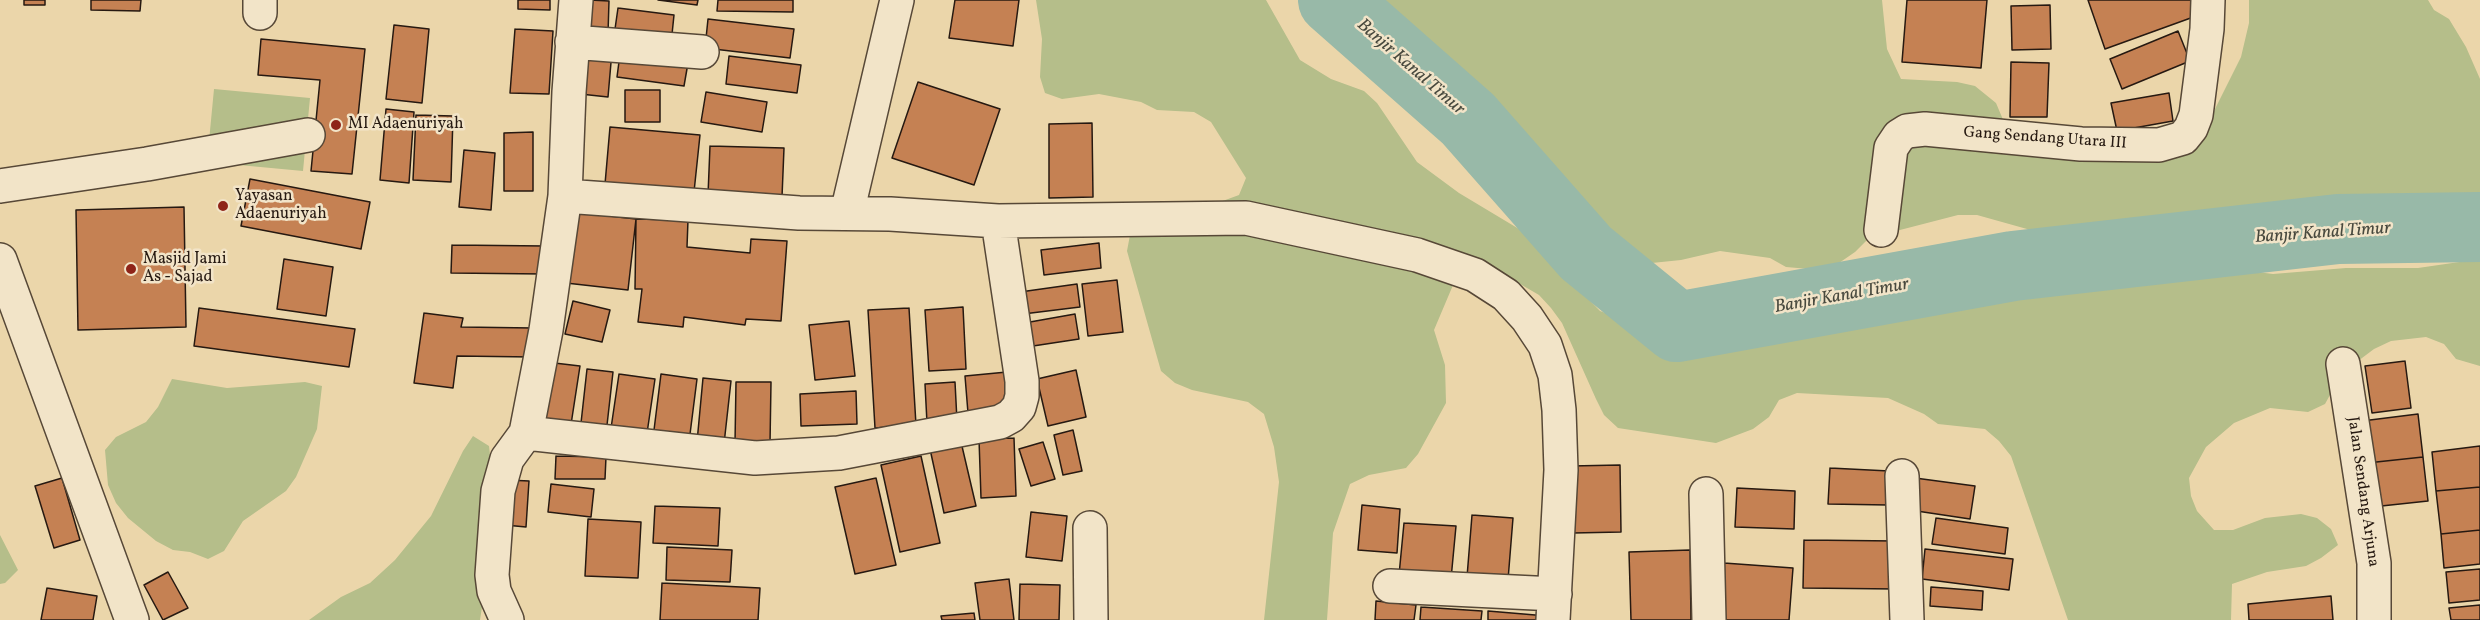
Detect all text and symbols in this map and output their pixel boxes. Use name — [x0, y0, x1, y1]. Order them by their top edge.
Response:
water label: Banjir Kanal Timur — [1352, 15, 1468, 121]
place label: MI Adaenuriyah — [348, 115, 464, 135]
marker: MI Adaenuriyah — [329, 118, 343, 132]
street label: Gang Sendang Utara III — [1963, 124, 2127, 154]
place label: Yayasan Adaenuriyah — [235, 187, 327, 225]
marker: Yayasan Adaenuriyah — [216, 199, 230, 213]
water label: Banjir Kanal Timur — [2254, 218, 2392, 250]
place label: Masjid Jami As - Sajad — [143, 250, 226, 288]
marker: Masjid Jami As - Sajad — [124, 262, 138, 276]
water label: Banjir Kanal Timur — [1773, 275, 1911, 319]
street label: Jalan Sendang Arjuna — [2342, 416, 2382, 568]

